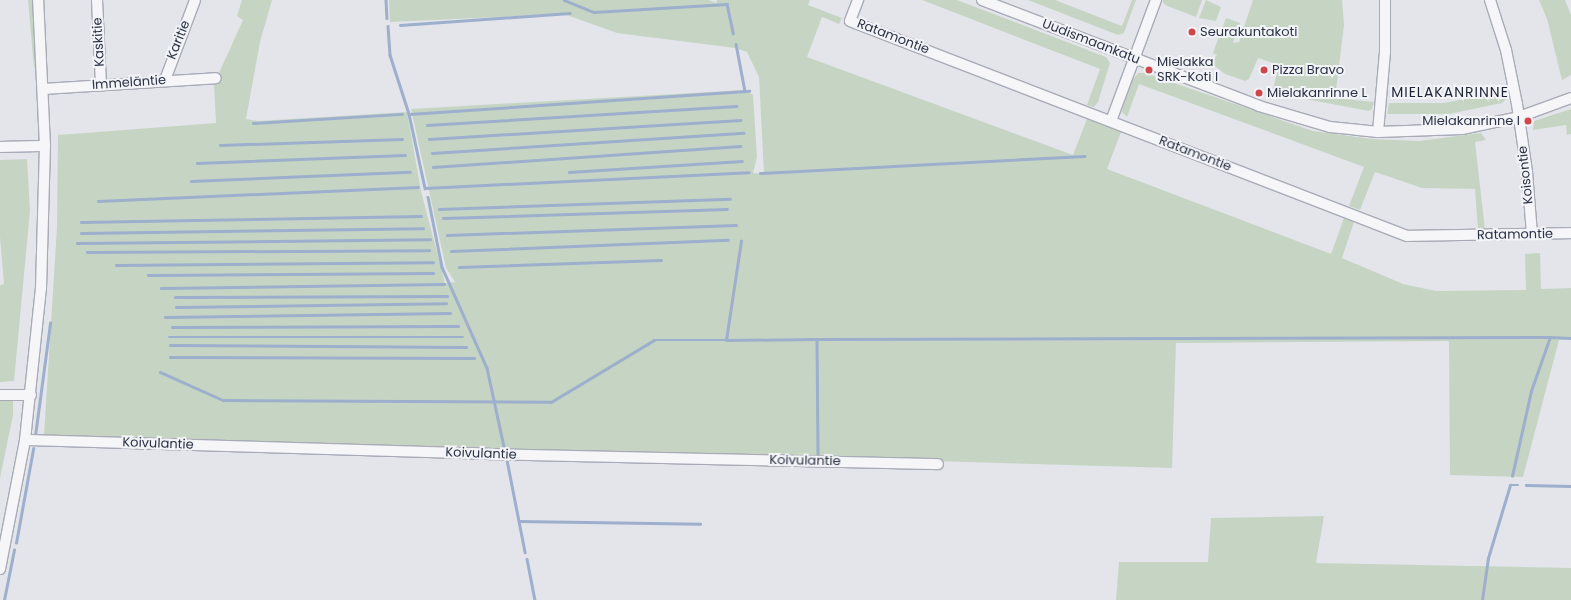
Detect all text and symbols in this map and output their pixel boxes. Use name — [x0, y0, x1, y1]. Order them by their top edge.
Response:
street label: Ratamontie — [855, 16, 931, 58]
street label: Uudismaankatu — [1040, 16, 1142, 68]
street label: Kaskitie — [90, 17, 108, 67]
street label: Karitie — [164, 18, 194, 62]
place label: Seurakuntakoti — [1200, 24, 1297, 40]
marker: Seurakuntakoti — [1187, 27, 1197, 37]
place label: Mielakka SRK-Koti I — [1157, 55, 1218, 86]
place label: Pizza Bravo — [1272, 62, 1344, 78]
marker: Mielakka SRK-Koti I — [1144, 65, 1154, 75]
marker: Pizza Bravo — [1259, 65, 1269, 75]
street label: Immeläntie — [91, 73, 167, 93]
district label: MIELAKANRINNE — [1391, 84, 1509, 100]
place label: Mielakanrinne L — [1267, 85, 1367, 101]
marker: Mielakanrinne L — [1254, 88, 1264, 98]
place label: Mielakanrinne I — [1422, 113, 1520, 129]
marker: Mielakanrinne I — [1523, 116, 1533, 126]
street label: Ratamontie — [1157, 133, 1233, 175]
street label: Koisontie — [1515, 145, 1537, 205]
street label: Ratamontie — [1477, 227, 1553, 243]
street label: Koivulantie — [122, 435, 194, 453]
street label: Koivulantie — [445, 445, 517, 463]
street label: Koivulantie — [769, 453, 841, 469]

